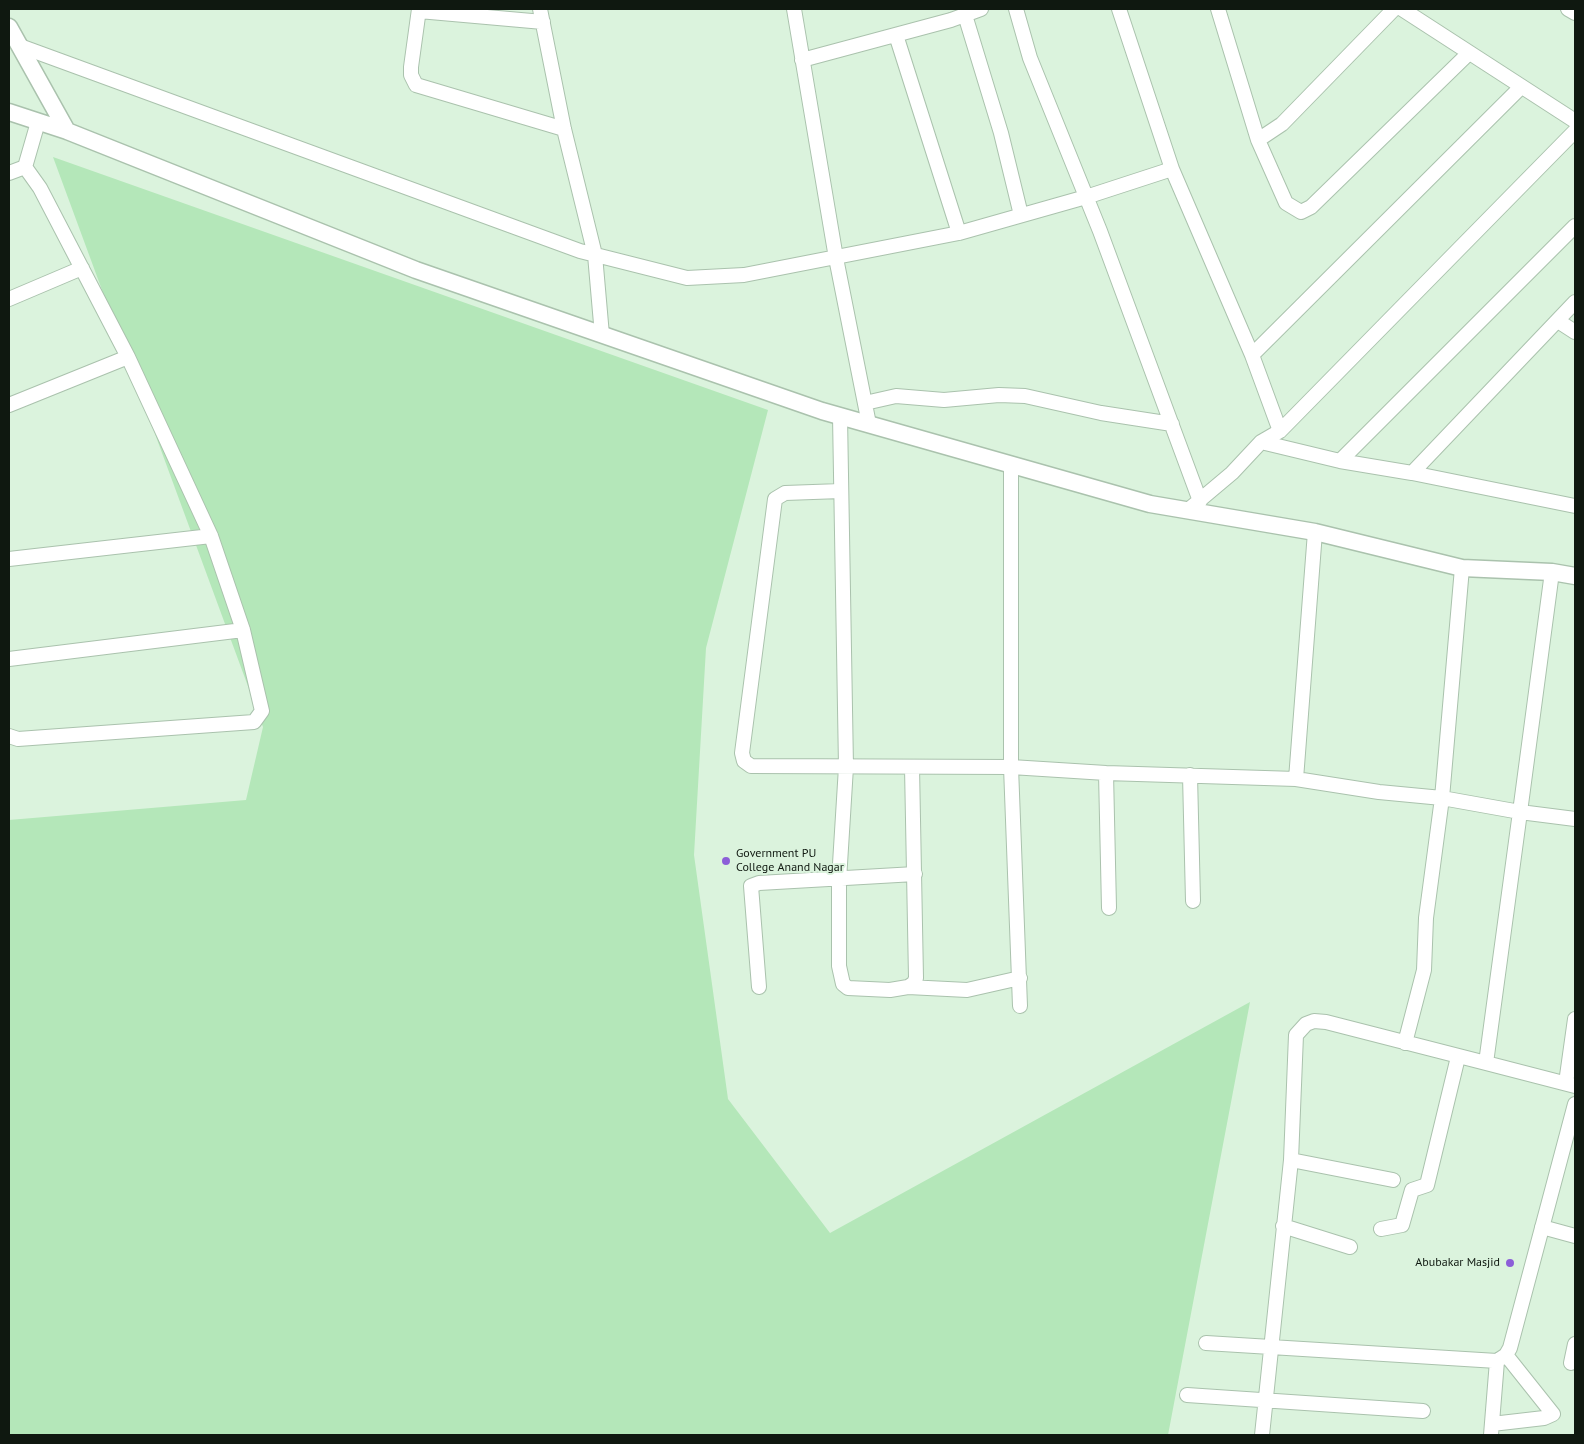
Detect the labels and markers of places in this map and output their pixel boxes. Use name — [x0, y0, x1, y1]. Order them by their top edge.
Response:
place label: Government PU College Anand Nagar — [736, 847, 844, 875]
marker: Government PU College Anand Nagar — [720, 855, 732, 867]
place label: Abubakar Masjid — [1415, 1256, 1500, 1270]
marker: Abubakar Masjid — [1504, 1257, 1516, 1269]

